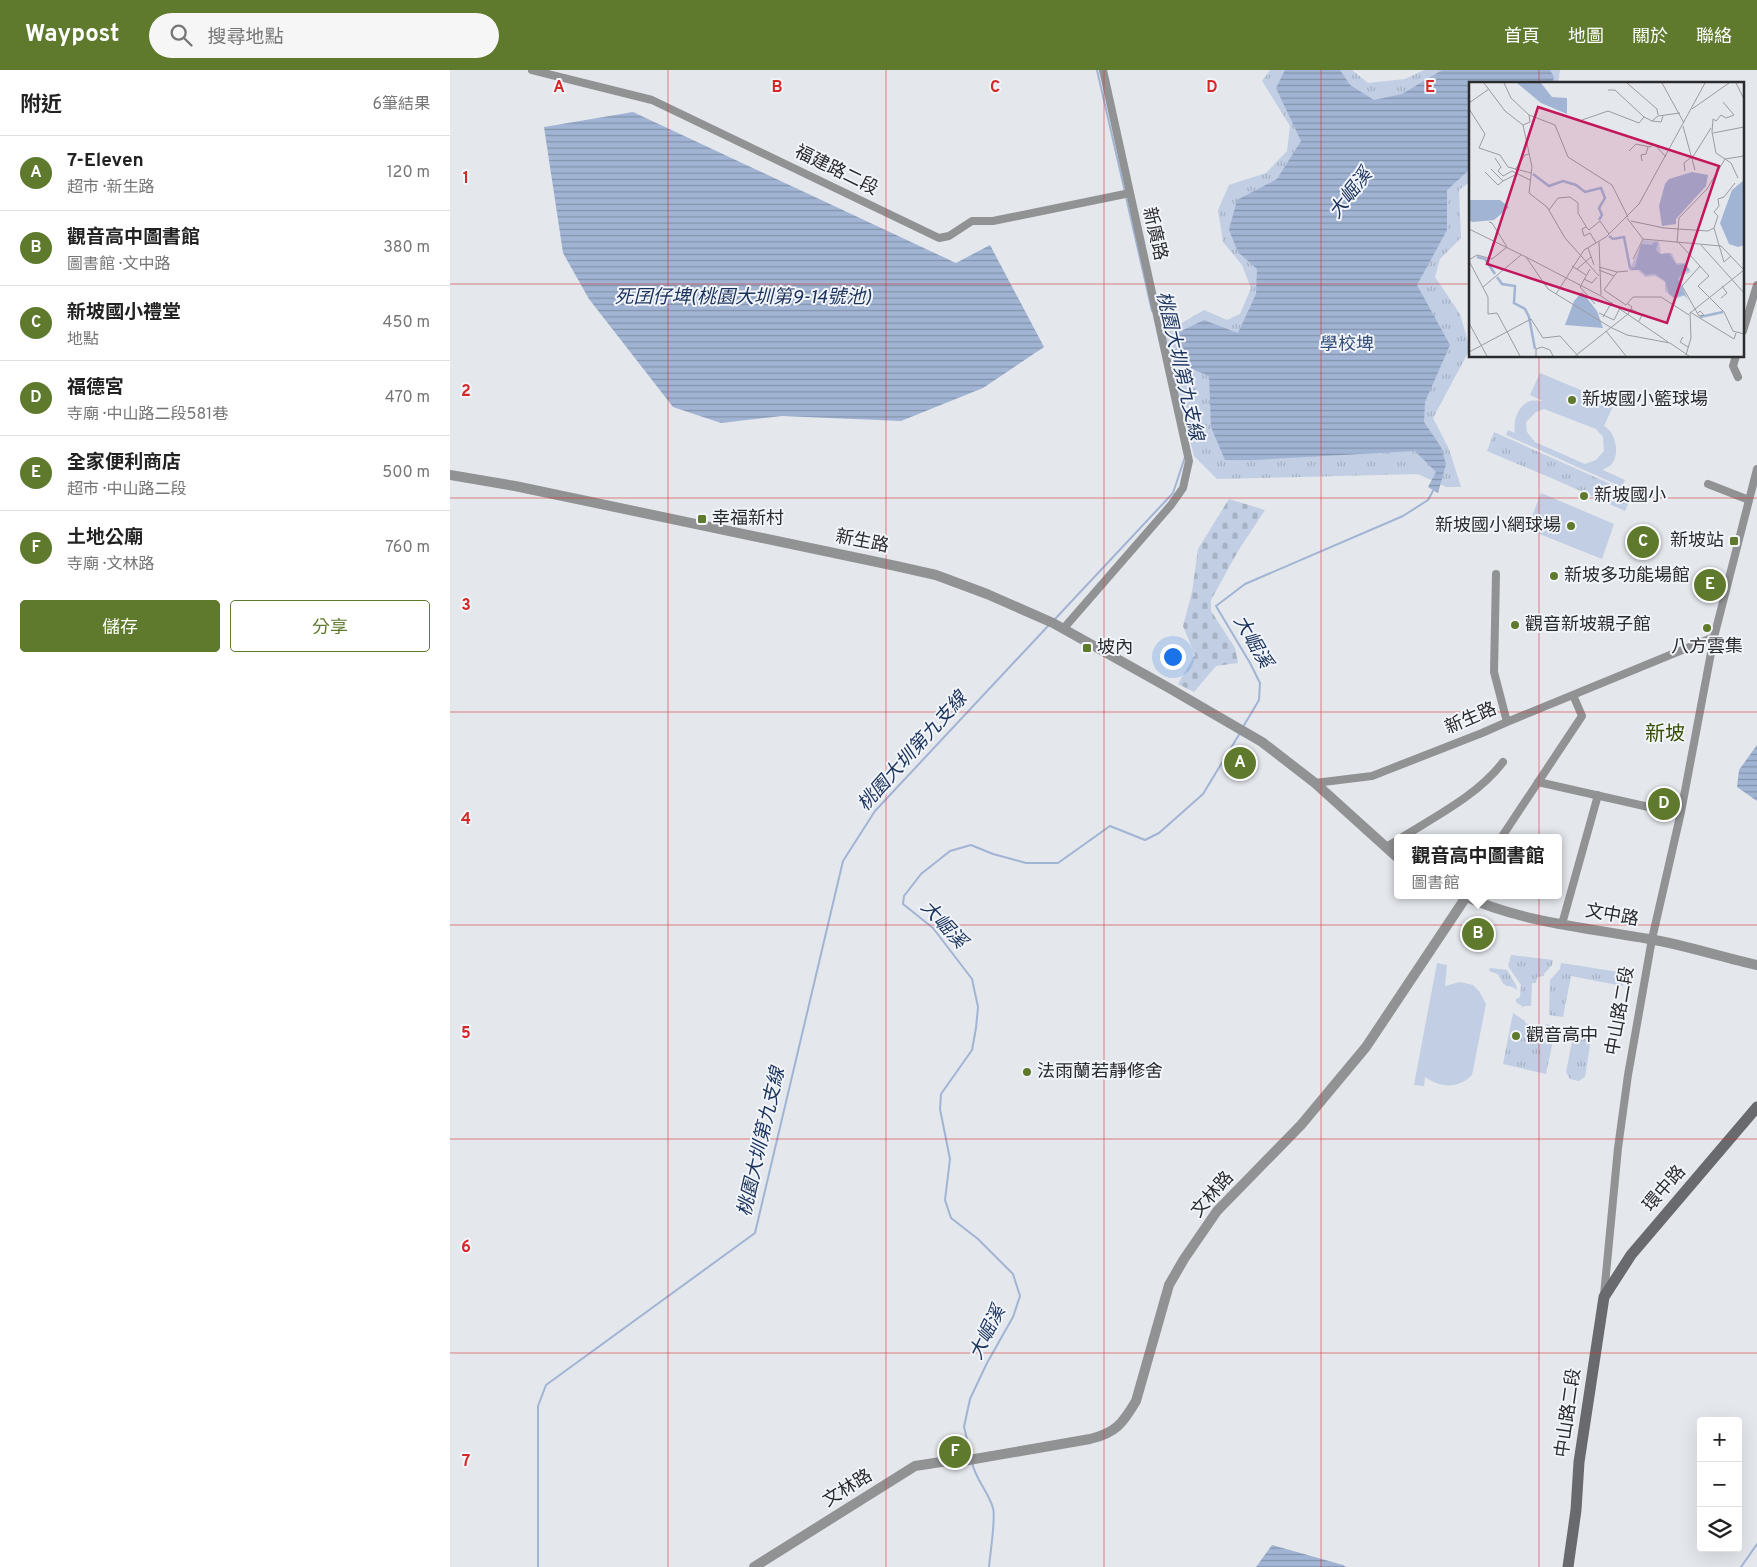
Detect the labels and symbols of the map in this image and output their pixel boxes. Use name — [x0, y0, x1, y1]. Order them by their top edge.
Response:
text: A — [553, 78, 565, 98]
text: B — [771, 78, 783, 98]
text: C — [990, 78, 1000, 98]
text: D — [1206, 78, 1218, 98]
text: E — [1425, 78, 1435, 98]
inset map — [1469, 82, 1744, 358]
street label: 福建路二段 — [791, 141, 881, 201]
water label: 大崛溪 — [1324, 162, 1380, 224]
text: 1 — [463, 169, 469, 189]
street label: 新廣路 — [1137, 205, 1171, 263]
water label: 死囝仔埤(桃園大圳第9-14號池) — [614, 286, 872, 310]
water label: 桃園大圳第九支線 — [1150, 289, 1208, 445]
park label: 學校埤 — [1320, 334, 1374, 357]
text: 2 — [461, 382, 471, 402]
place label: 新坡國小籃球場 — [1582, 389, 1708, 412]
marker: 新坡國小籃球場 — [1566, 394, 1578, 406]
place label: 新坡國小 — [1594, 485, 1666, 508]
marker: 新坡國小 — [1578, 490, 1590, 502]
place label: 幸福新村 — [712, 508, 784, 531]
marker: 幸福新村 — [696, 513, 708, 525]
place label: 新坡國小網球場 — [1435, 515, 1561, 538]
marker: 新坡國小網球場 — [1565, 520, 1577, 532]
pin: C — [1627, 523, 1659, 561]
street label: 新生路 — [833, 526, 891, 558]
place label: 新坡站 — [1670, 530, 1724, 553]
marker: 新坡站 — [1728, 535, 1740, 547]
place label: 新坡多功能場館 — [1564, 565, 1690, 588]
pin: E — [1694, 566, 1726, 604]
marker: 新坡多功能場館 — [1548, 570, 1560, 582]
text: 3 — [461, 596, 471, 616]
water label: 大崛溪 — [1227, 611, 1278, 675]
place label: 觀音新坡親子館 — [1525, 614, 1651, 637]
marker: 觀音新坡親子館 — [1509, 619, 1521, 631]
marker: 八方雲集 — [1701, 622, 1713, 634]
place label: 八方雲集 — [1671, 636, 1743, 659]
place label: 坡內 — [1097, 637, 1133, 660]
marker: 坡內 — [1081, 642, 1093, 654]
your location — [1160, 644, 1186, 670]
water label: 桃園大圳第九支線 — [853, 686, 974, 817]
street label: 新生路 — [1442, 698, 1500, 740]
district label: 新坡 — [1645, 722, 1685, 748]
pin: A — [1224, 744, 1256, 782]
pin: D — [1648, 785, 1680, 823]
text: 4 — [461, 810, 471, 830]
water label: 大崛溪 — [915, 896, 973, 956]
street label: 文中路 — [1583, 900, 1641, 932]
pin: B — [1462, 915, 1494, 953]
street label: 中山路二段 — [1602, 965, 1640, 1057]
text: 5 — [461, 1024, 471, 1044]
place label: 觀音高中 — [1526, 1025, 1598, 1048]
marker: 觀音高中 — [1510, 1030, 1522, 1042]
place label: 法雨蘭若靜修舍 — [1037, 1061, 1163, 1084]
water label: 桃園大圳第九支線 — [733, 1063, 791, 1219]
marker: 法雨蘭若靜修舍 — [1021, 1066, 1033, 1078]
street label: 環中路 — [1639, 1161, 1691, 1217]
street label: 文林路 — [1187, 1167, 1239, 1223]
text: 6 — [461, 1238, 471, 1258]
water label: 大崛溪 — [965, 1299, 1013, 1364]
street label: 中山路二段 — [1551, 1367, 1587, 1459]
pin: F — [939, 1433, 971, 1471]
text: 7 — [462, 1452, 470, 1472]
street label: 文林路 — [819, 1465, 877, 1513]

